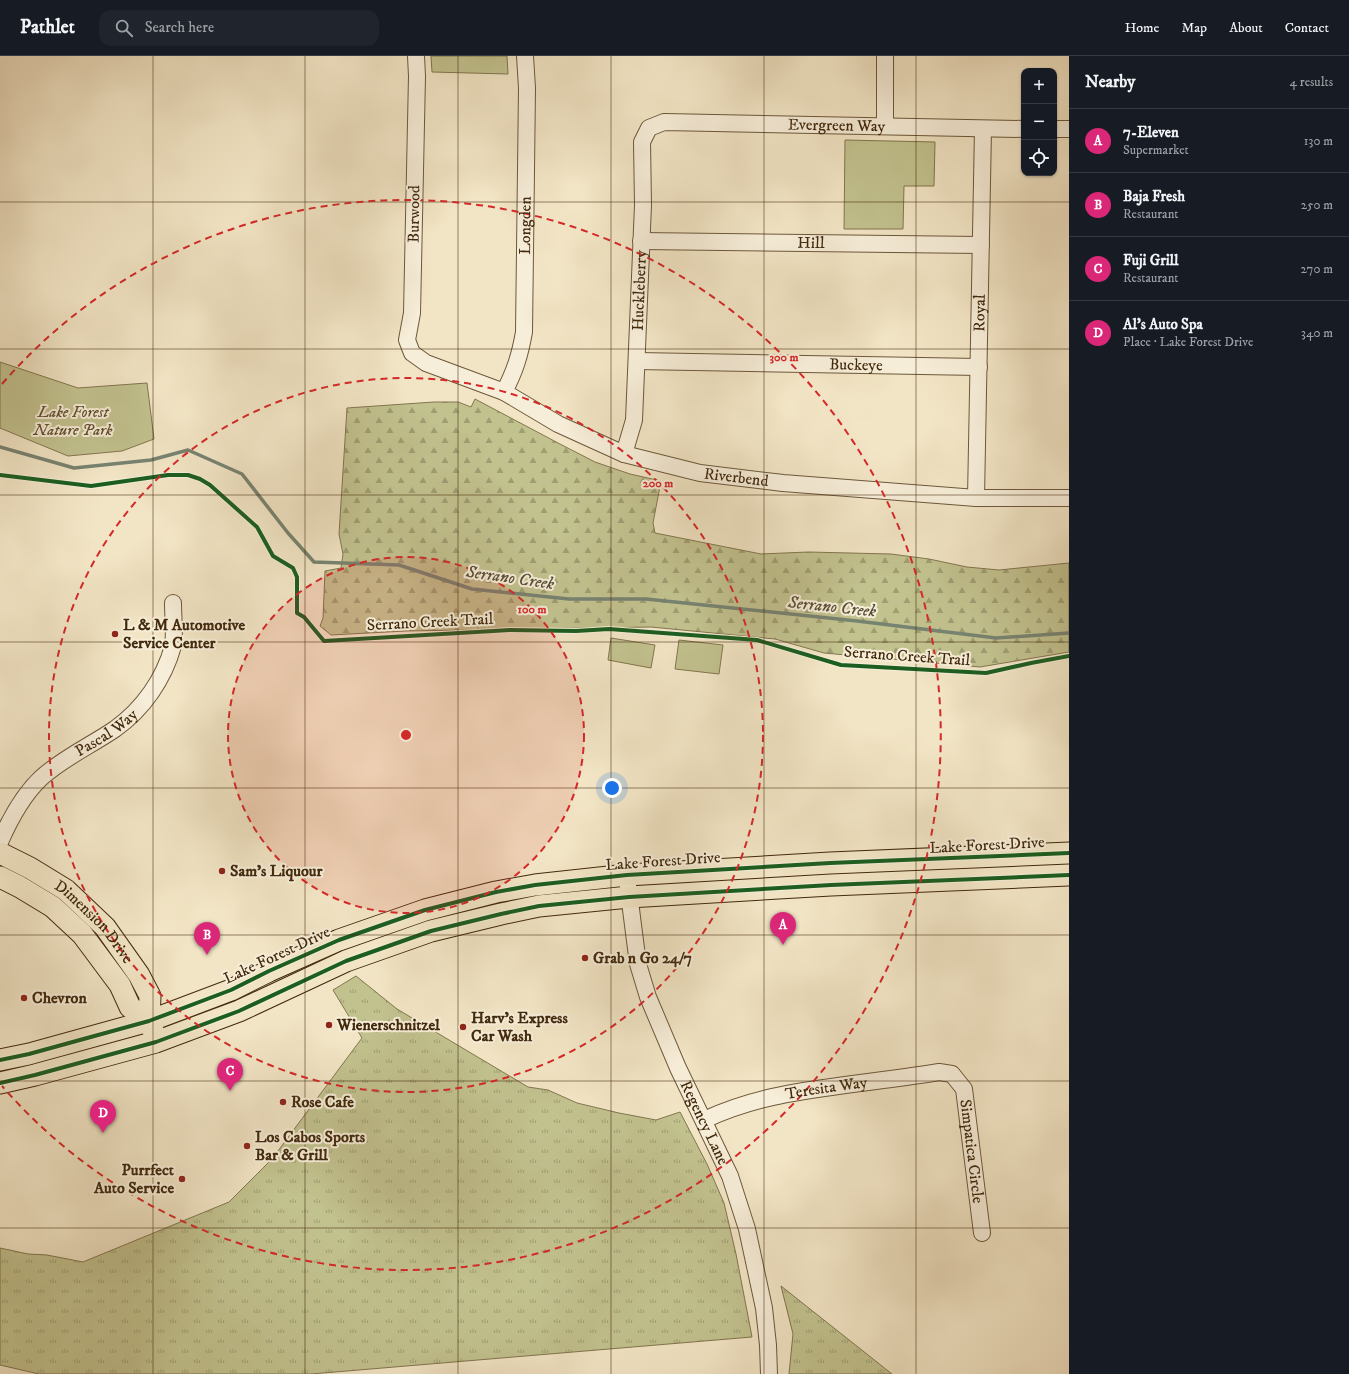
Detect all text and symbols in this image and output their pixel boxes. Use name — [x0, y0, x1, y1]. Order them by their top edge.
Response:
search box — [99, 10, 379, 46]
text: Pathlet — [20, 16, 75, 39]
icon: search — [113, 17, 135, 39]
text: Search here — [145, 18, 214, 37]
text: Home — [1125, 19, 1159, 37]
text: Map — [1181, 19, 1207, 37]
text: About — [1229, 19, 1263, 37]
text: Contact — [1285, 19, 1329, 37]
map controls — [1021, 68, 1057, 176]
button: + — [1021, 68, 1057, 104]
text: Nearby — [1085, 71, 1135, 93]
text: 4 results — [1290, 74, 1333, 90]
button: − — [1021, 104, 1057, 140]
street label: Evergreen Way — [788, 114, 886, 136]
text: 7-Eleven — [1123, 123, 1179, 142]
text: A — [1094, 133, 1102, 149]
text: 130 m — [1304, 133, 1333, 149]
button: locate — [1021, 140, 1057, 176]
text: Supermarket — [1123, 142, 1189, 158]
street label: Burwood — [403, 185, 425, 243]
text: Baja Fresh — [1123, 187, 1185, 206]
street label: Longden — [515, 196, 536, 255]
text: B — [1094, 197, 1102, 213]
text: 250 m — [1301, 197, 1333, 213]
text: Restaurant — [1123, 206, 1179, 222]
street label: Hill — [797, 233, 825, 253]
street label: Huckleberry — [628, 249, 651, 331]
text: Fuji Grill — [1123, 251, 1179, 270]
text: C — [1094, 261, 1102, 277]
text: 270 m — [1301, 261, 1333, 277]
text: Restaurant — [1123, 270, 1179, 286]
street label: Royal — [969, 294, 990, 332]
text: Al's Auto Spa — [1123, 315, 1203, 334]
text: D — [1093, 325, 1103, 341]
text: 340 m — [1301, 325, 1333, 341]
text: Place · Lake Forest Drive — [1123, 334, 1253, 350]
text: 300 m — [770, 350, 798, 365]
street label: Buckeye — [829, 354, 883, 375]
park label: Lake Forest Nature Park — [33, 402, 113, 440]
street label: Riverbend — [703, 464, 770, 491]
text: 200 m — [643, 476, 673, 491]
water label: Serrano Creek — [464, 561, 556, 595]
water label: Serrano Creek — [786, 591, 878, 623]
text: 100 m — [518, 602, 546, 617]
street label: Serrano Creek Trail — [366, 609, 494, 635]
place label: L & M Automotive Service Center — [123, 615, 246, 653]
marker: L & M Automotive Service Center — [110, 629, 120, 639]
street label: Serrano Creek Trail — [843, 642, 971, 670]
street label: Pascal Way — [71, 704, 142, 761]
centre of rings — [399, 728, 413, 742]
your location — [602, 778, 622, 798]
street label: Lake Forest Drive — [929, 832, 1045, 858]
street label: Lake Forest Drive — [605, 847, 722, 875]
place label: Sam's Liquour — [230, 861, 324, 882]
marker: Sam's Liquour — [217, 866, 227, 876]
street label: Dimension Drive — [51, 875, 138, 968]
pin: A — [770, 912, 796, 945]
street label: Lake Forest Drive — [221, 921, 334, 988]
pin: B — [194, 922, 220, 955]
place label: Grab n Go 24/7 — [593, 948, 692, 968]
marker: Grab n Go 24/7 — [580, 953, 590, 963]
place label: Chevron — [32, 988, 87, 1008]
marker: Chevron — [19, 993, 29, 1003]
place label: Harv's Express Car Wash — [471, 1008, 568, 1046]
place label: Wienerschnitzel — [336, 1015, 441, 1035]
marker: Wienerschnitzel — [324, 1020, 334, 1030]
marker: Harv's Express Car Wash — [458, 1022, 468, 1032]
pin: C — [217, 1058, 243, 1091]
street label: Teresita Way — [784, 1072, 869, 1104]
street label: Regency Lane — [676, 1077, 733, 1169]
place label: Rose Cafe — [291, 1092, 354, 1112]
marker: Rose Cafe — [278, 1097, 288, 1107]
street label: Simpatica Circle — [955, 1098, 988, 1205]
pin: D — [90, 1100, 116, 1133]
place label: Los Cabos Sports Bar & Grill — [255, 1127, 366, 1165]
marker: Los Cabos Sports Bar & Grill — [242, 1141, 252, 1151]
place label: Purrfect Auto Service — [93, 1160, 175, 1198]
marker: Purrfect Auto Service — [177, 1174, 187, 1184]

